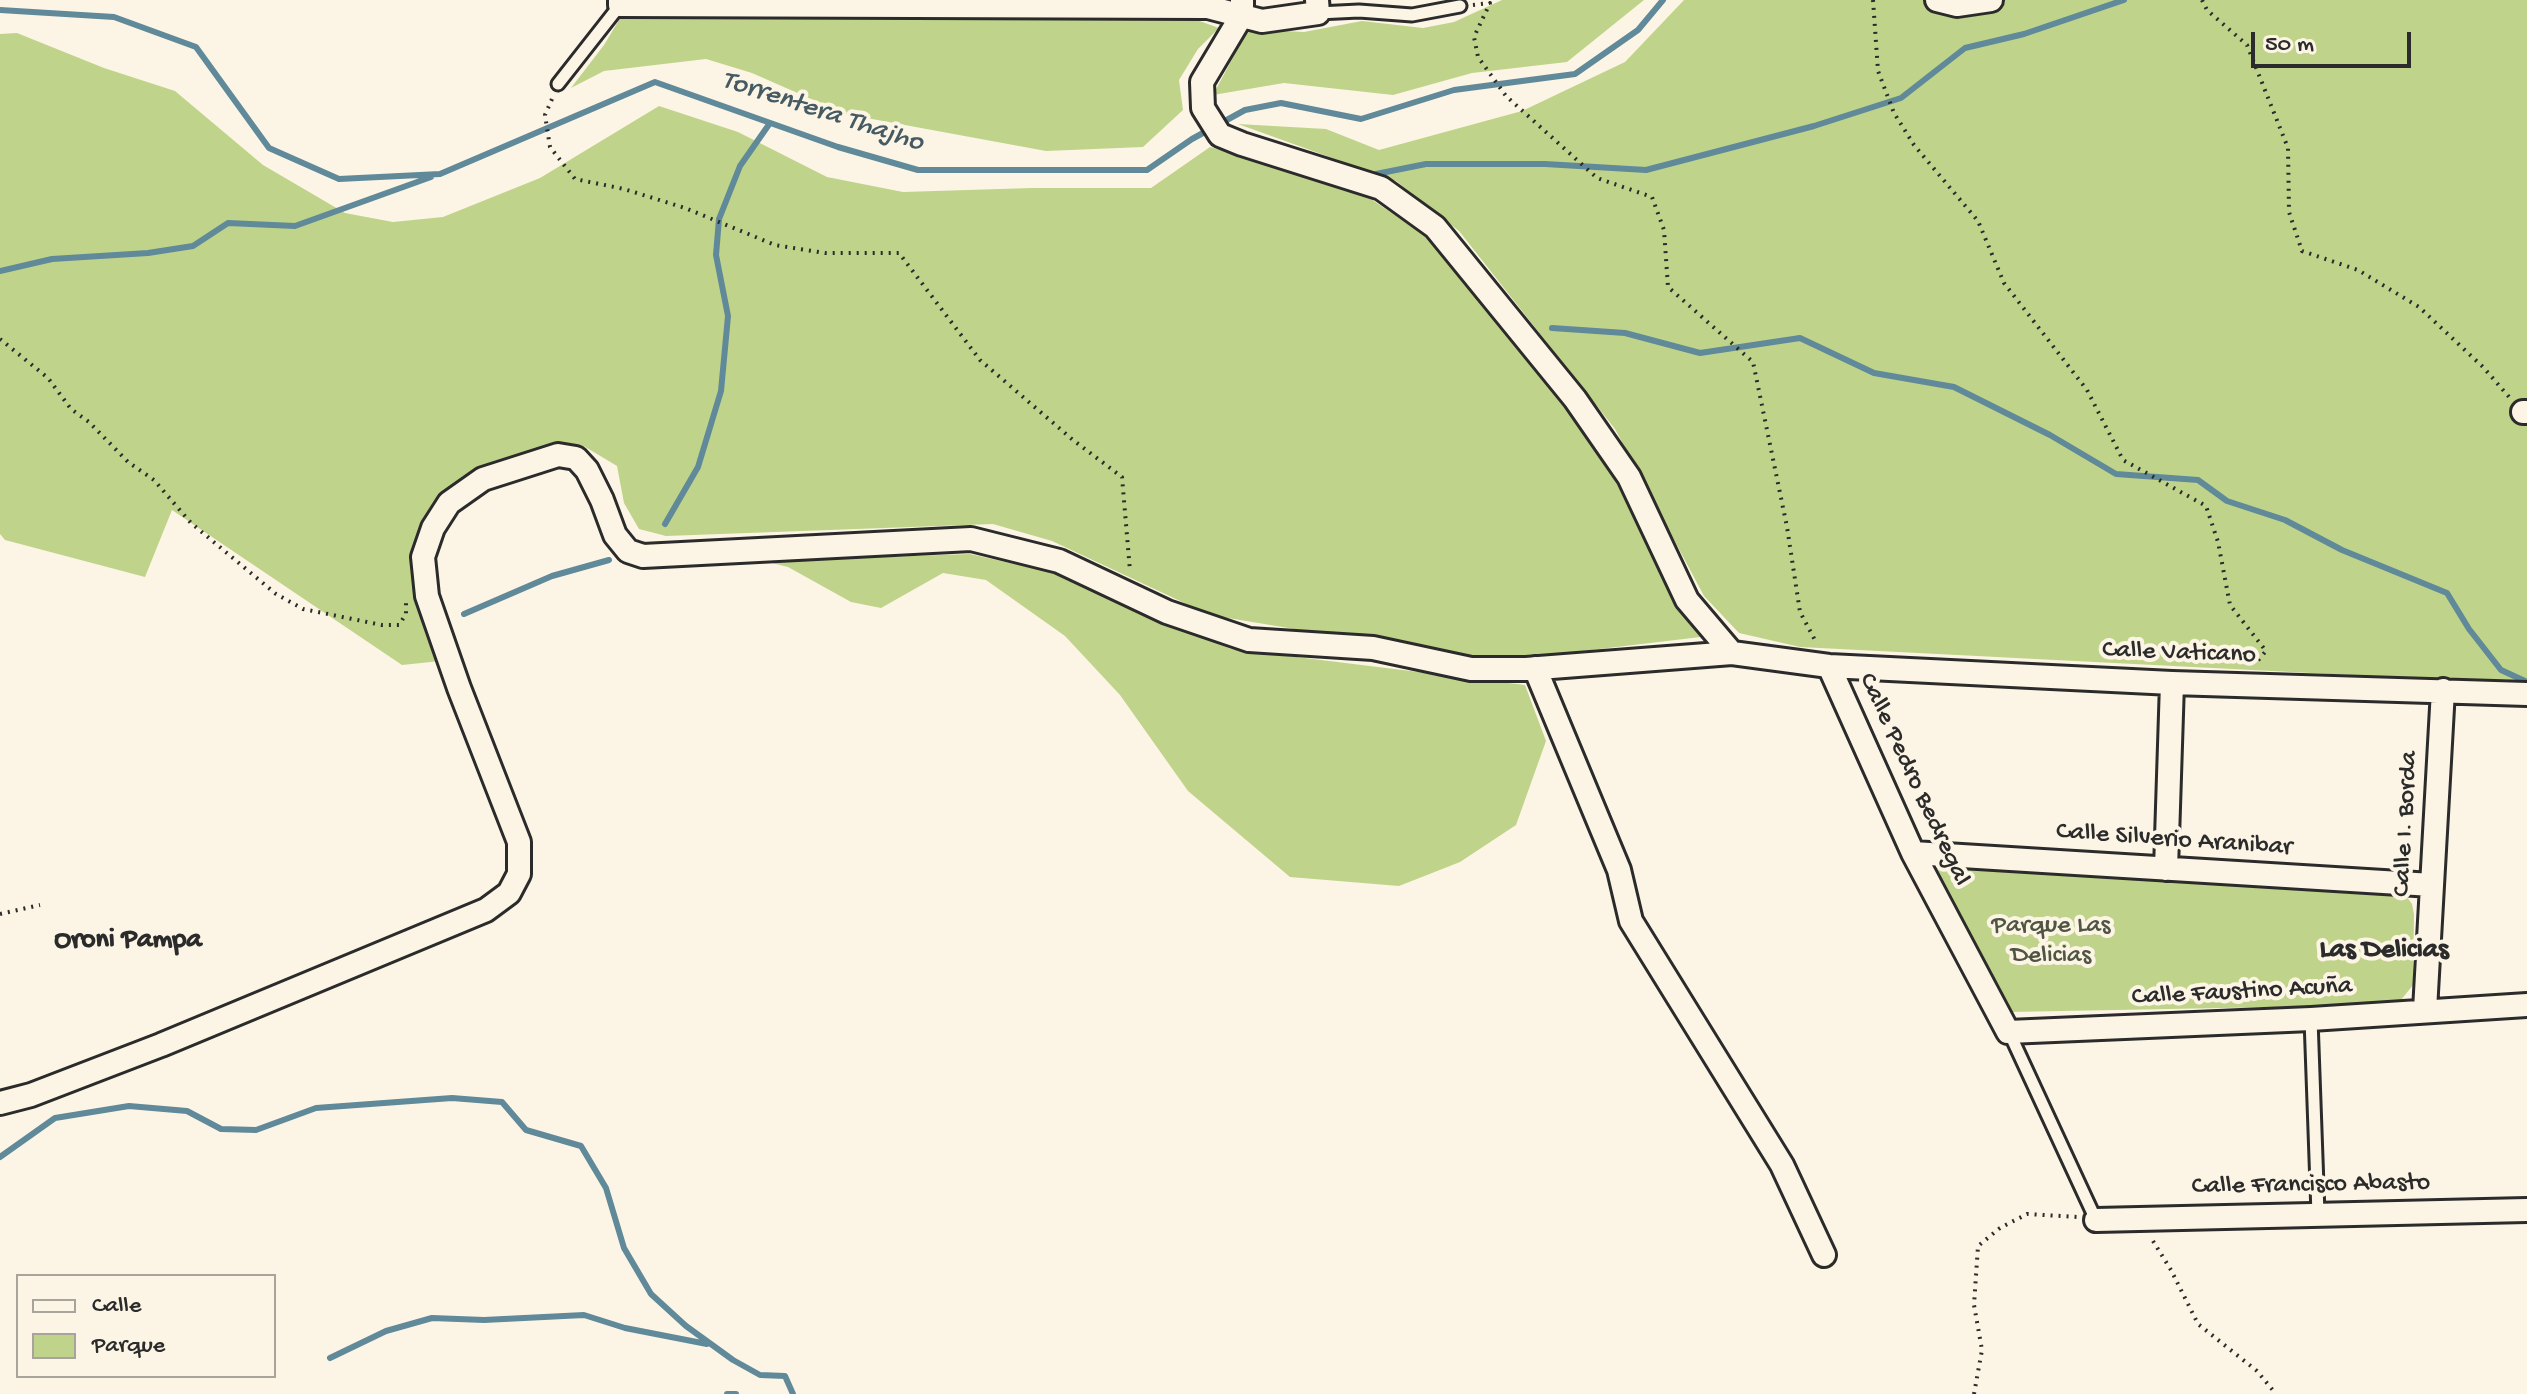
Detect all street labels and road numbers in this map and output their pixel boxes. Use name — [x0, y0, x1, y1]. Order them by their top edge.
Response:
street label: Calle Vaticano — [2102, 636, 2256, 672]
street label: Calle Pedro Bedregal — [1850, 669, 1976, 891]
street label: Calle I. Borda — [2388, 750, 2426, 898]
street label: Calle Silverio Aranibar — [2055, 817, 2293, 865]
street label: Calle Faustino Acuña — [2131, 972, 2353, 1014]
street label: Calle Francisco Abasto — [2191, 1168, 2431, 1204]

